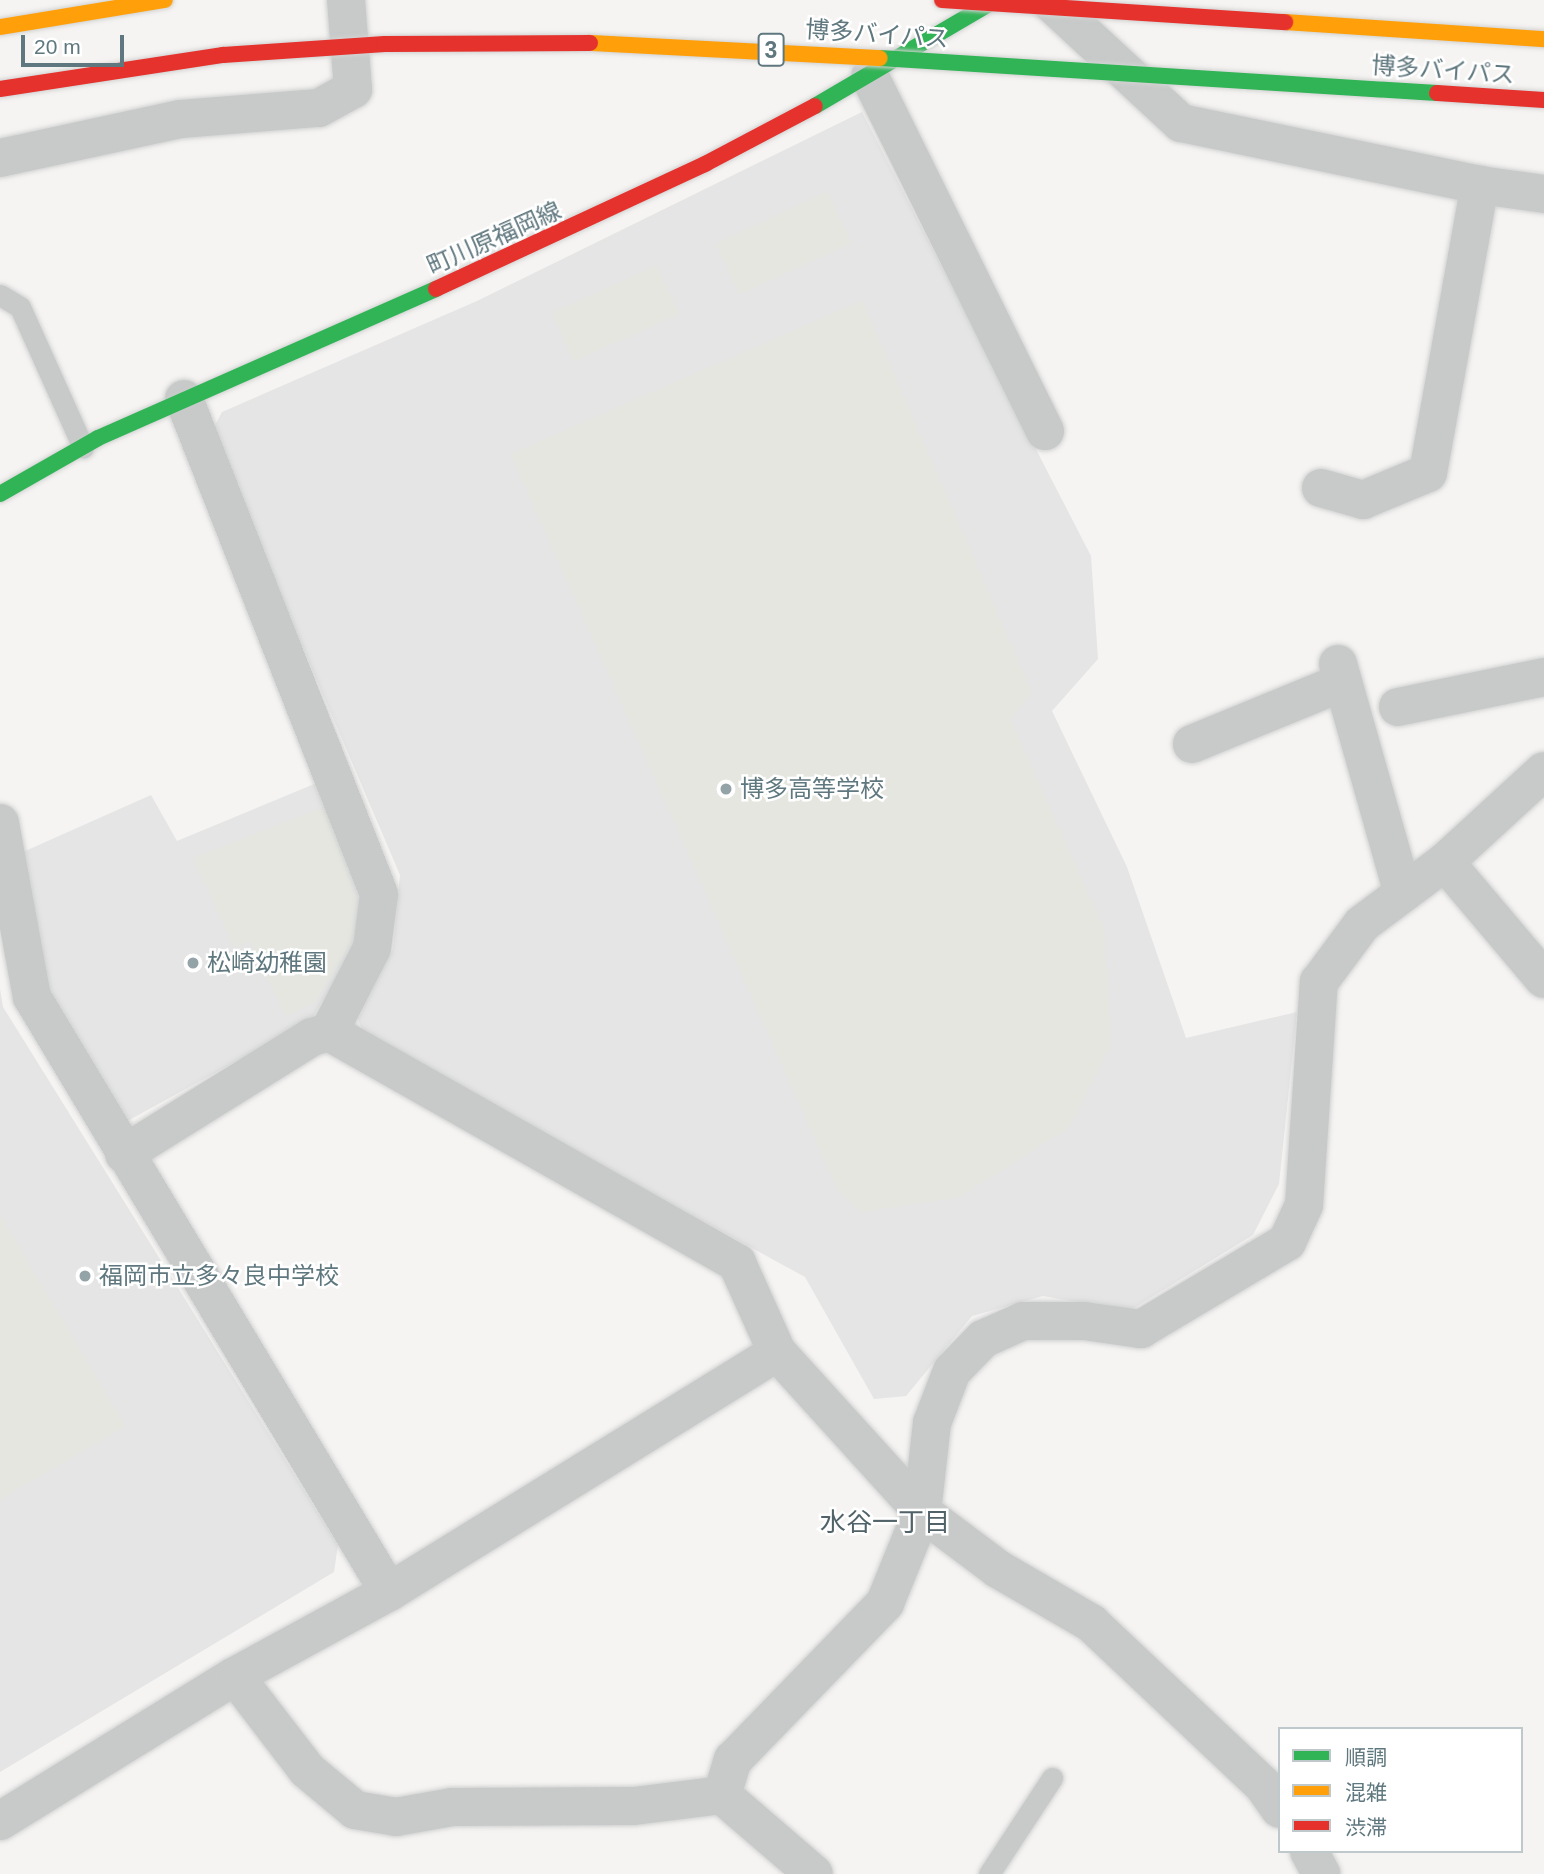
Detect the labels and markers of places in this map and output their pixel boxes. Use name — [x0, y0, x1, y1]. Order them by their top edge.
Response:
place label: 博多高等学校 — [740, 775, 884, 803]
marker: 博多高等学校 — [718, 781, 734, 797]
place label: 松崎幼稚園 — [207, 949, 327, 977]
marker: 松崎幼稚園 — [185, 955, 201, 971]
place label: 福岡市立多々良中学校 — [99, 1262, 339, 1290]
marker: 福岡市立多々良中学校 — [77, 1268, 93, 1284]

